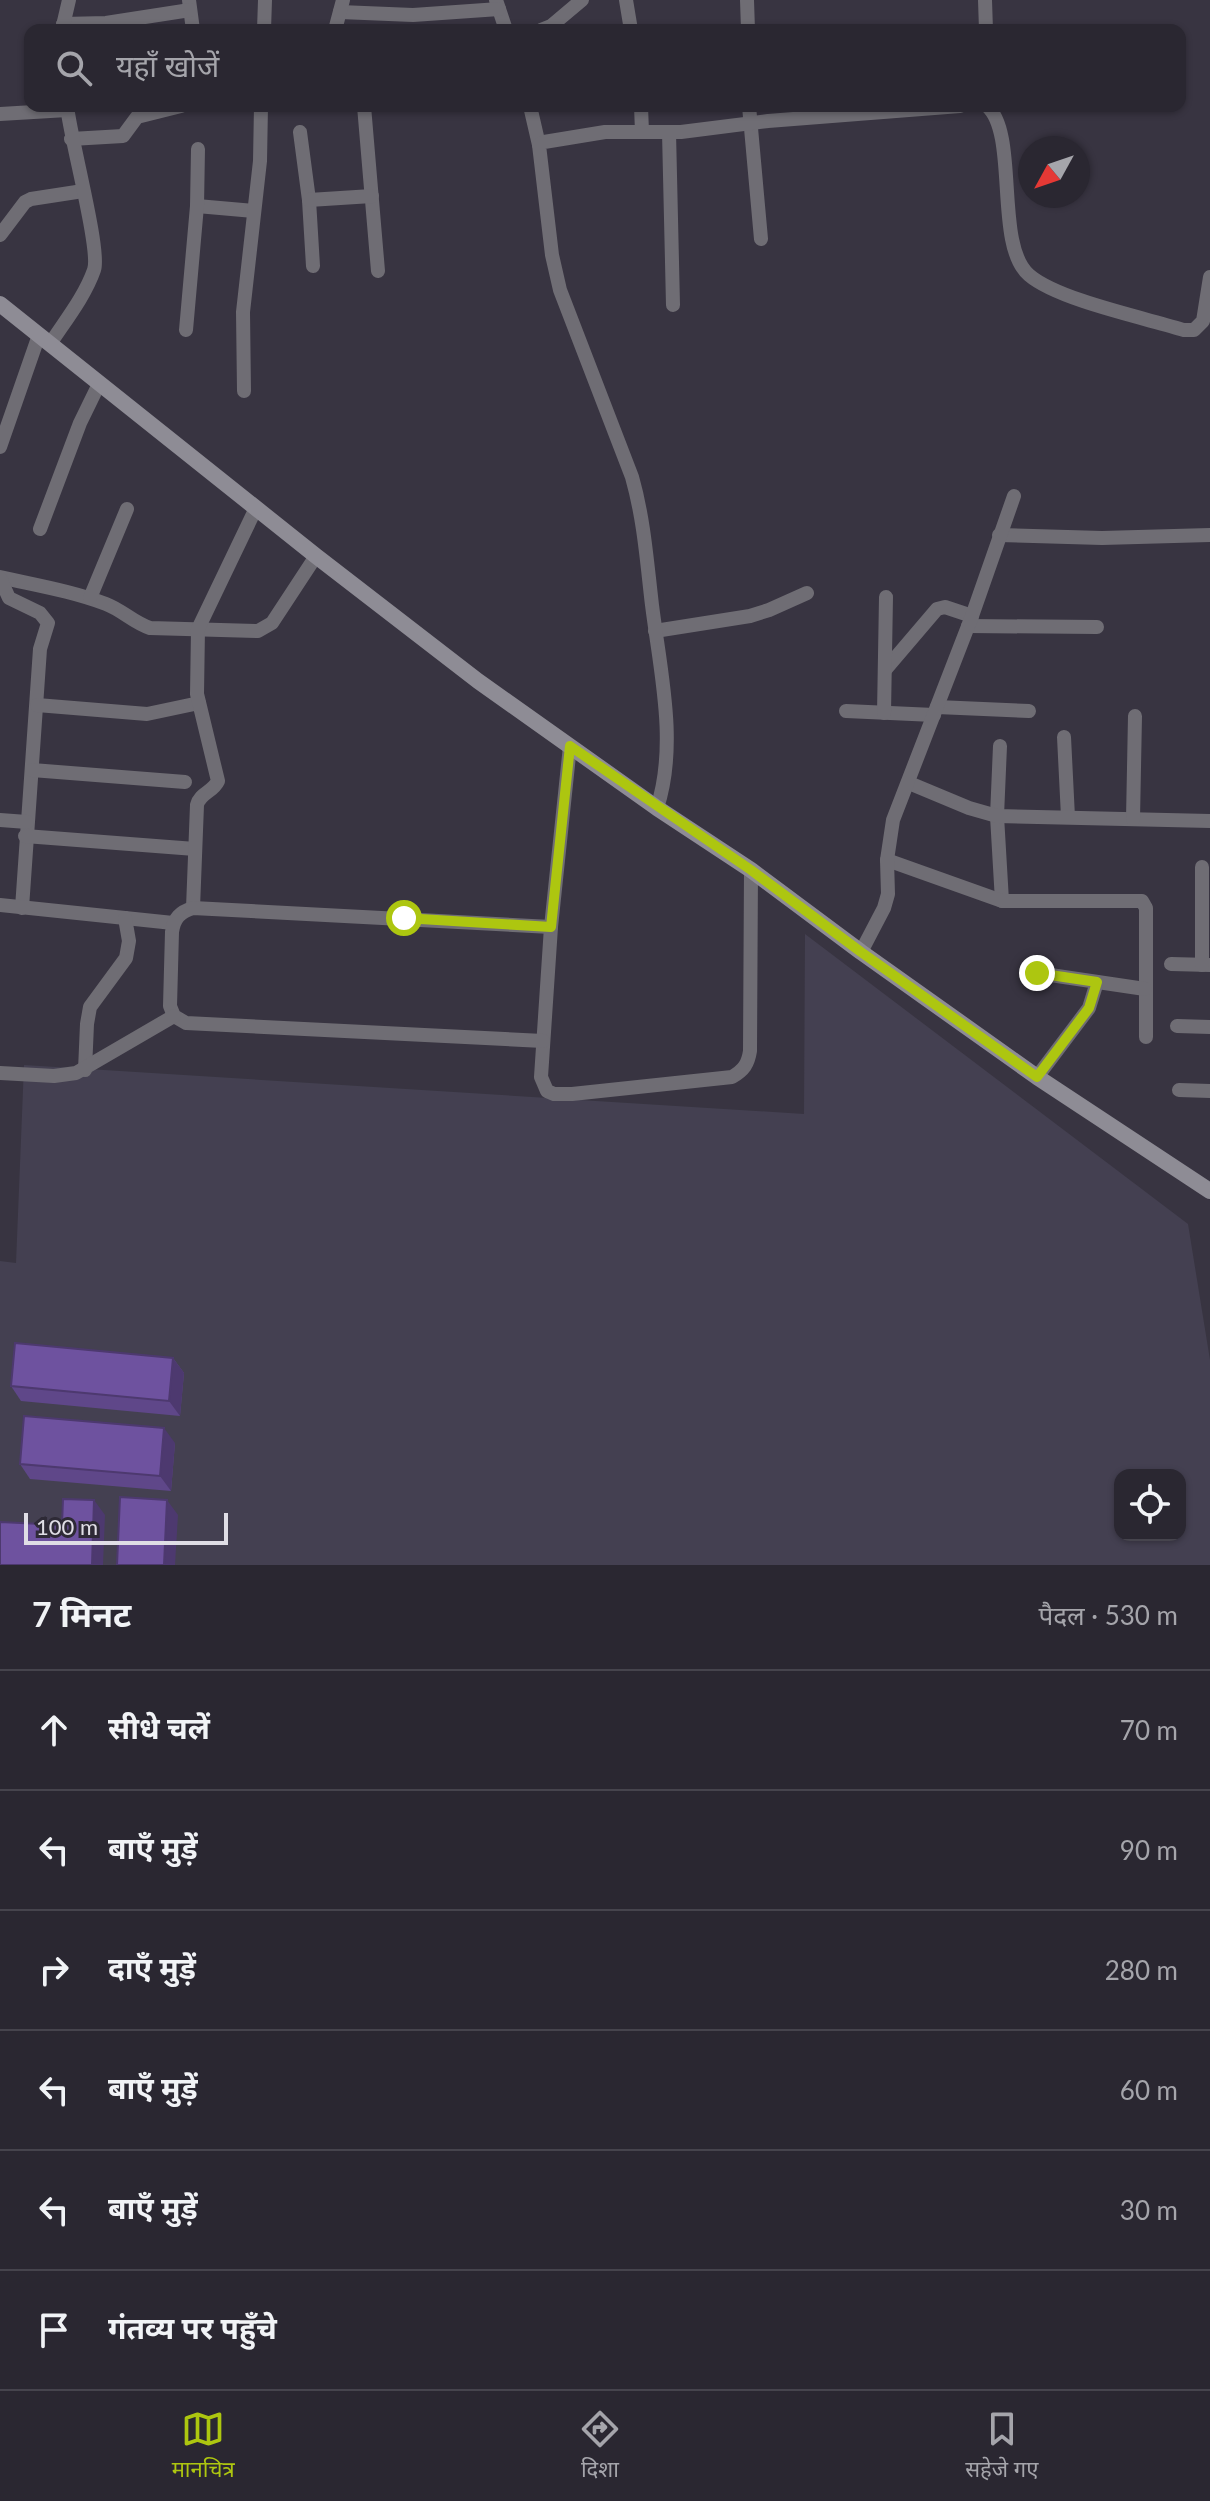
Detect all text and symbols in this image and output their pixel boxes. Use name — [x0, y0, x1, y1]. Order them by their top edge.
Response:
search box — [24, 24, 1186, 112]
icon: search — [52, 46, 96, 90]
text: यहाँ खोजें — [116, 47, 219, 83]
north arrow — [1018, 136, 1090, 208]
route start — [386, 900, 422, 936]
route end — [1019, 955, 1055, 991]
map controls — [1114, 1469, 1186, 1541]
button: locate — [1114, 1469, 1186, 1541]
scale bar — [24, 1509, 228, 1545]
text: 100 m — [36, 1513, 98, 1540]
text: 7 मिनट — [32, 1593, 131, 1634]
text: पैदल · 530 m — [1038, 1599, 1178, 1631]
icon: ahead — [32, 1708, 76, 1752]
text: सीधे चलें — [108, 1709, 210, 1745]
text: 70 m — [1120, 1714, 1178, 1746]
icon: left — [32, 1828, 76, 1872]
text: बाएँ मुड़ें — [108, 1829, 198, 1865]
text: 90 m — [1120, 1834, 1178, 1866]
icon: right — [32, 1948, 76, 1992]
text: दाएँ मुड़ें — [108, 1949, 196, 1985]
text: 280 m — [1105, 1954, 1178, 1986]
icon: left — [32, 2068, 76, 2112]
text: बाएँ मुड़ें — [108, 2069, 198, 2105]
text: 60 m — [1120, 2074, 1178, 2106]
icon: left — [32, 2188, 76, 2232]
text: बाएँ मुड़ें — [108, 2189, 198, 2225]
text: 30 m — [1120, 2194, 1178, 2226]
icon: arrive — [32, 2308, 76, 2352]
text: गंतव्य पर पहुँचे — [108, 2309, 277, 2345]
tab: मानचित्र — [172, 2407, 235, 2486]
tab: दिशा — [578, 2407, 622, 2486]
tab: सहेजे गए — [965, 2407, 1038, 2486]

